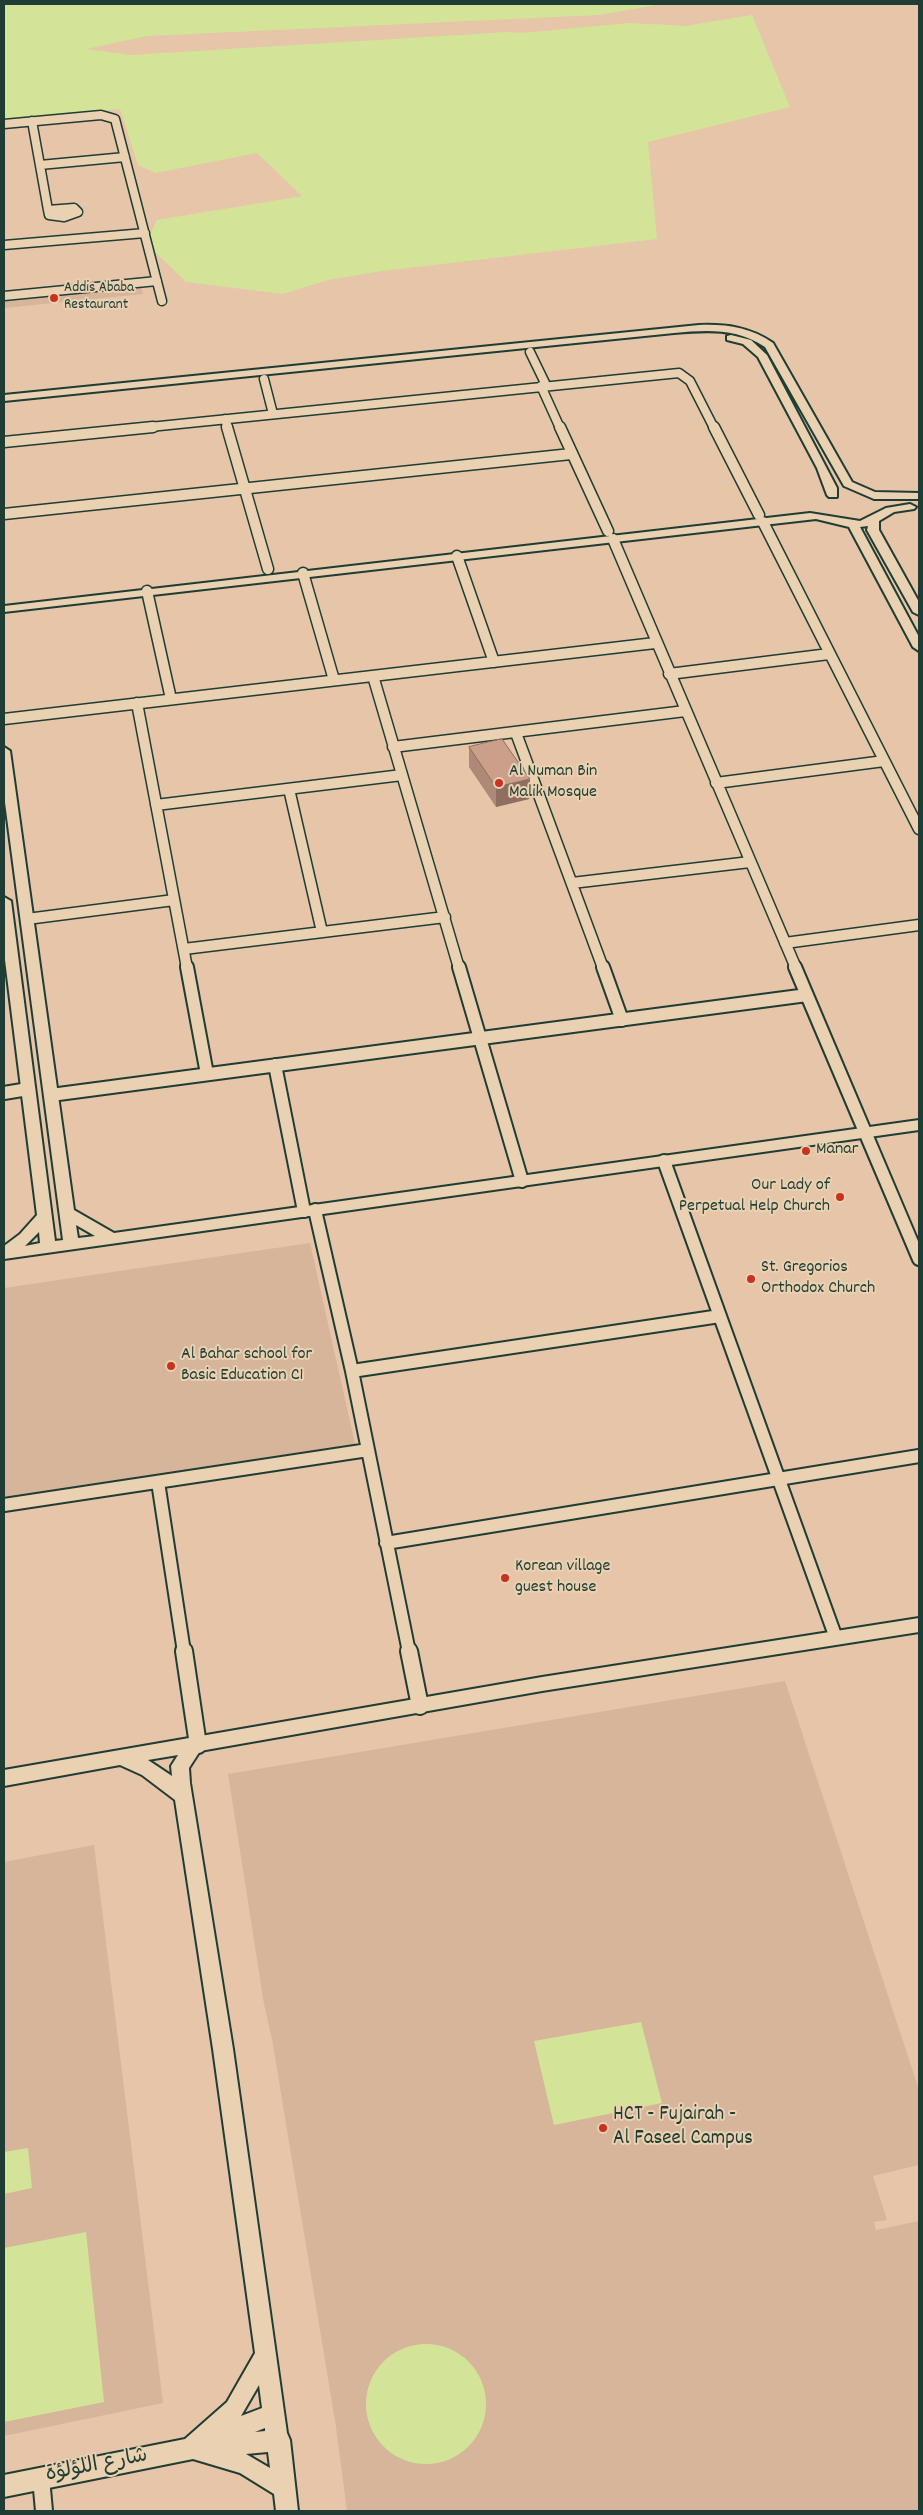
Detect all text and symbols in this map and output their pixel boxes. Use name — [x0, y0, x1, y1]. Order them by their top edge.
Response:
place label: Addis Ababa Restaurant — [64, 280, 134, 315]
marker: Addis Ababa Restaurant — [48, 292, 60, 304]
place label: Al Numan Bin Malik Mosque — [509, 762, 597, 804]
marker: Al Numan Bin Malik Mosque — [493, 777, 505, 789]
place label: Manar — [816, 1140, 858, 1162]
marker: Manar — [800, 1145, 812, 1157]
place label: Our Lady of Perpetual Help Church — [679, 1176, 830, 1218]
marker: Our Lady of Perpetual Help Church — [834, 1191, 846, 1203]
place label: St. Gregorios Orthodox Church — [761, 1258, 875, 1300]
marker: St. Gregorios Orthodox Church — [745, 1273, 757, 1285]
place label: Al Bahar school for Basic Education C1 — [181, 1345, 312, 1388]
marker: Al Bahar school for Basic Education C1 — [165, 1360, 177, 1372]
place label: Korean village guest house — [515, 1557, 610, 1600]
marker: Korean village guest house — [499, 1572, 511, 1584]
place label: HCT - Fujairah - Al Faseel Campus — [613, 2103, 753, 2153]
marker: HCT - Fujairah - Al Faseel Campus — [597, 2122, 609, 2134]
street label: شارع اللؤلؤة — [44, 2445, 150, 2489]

